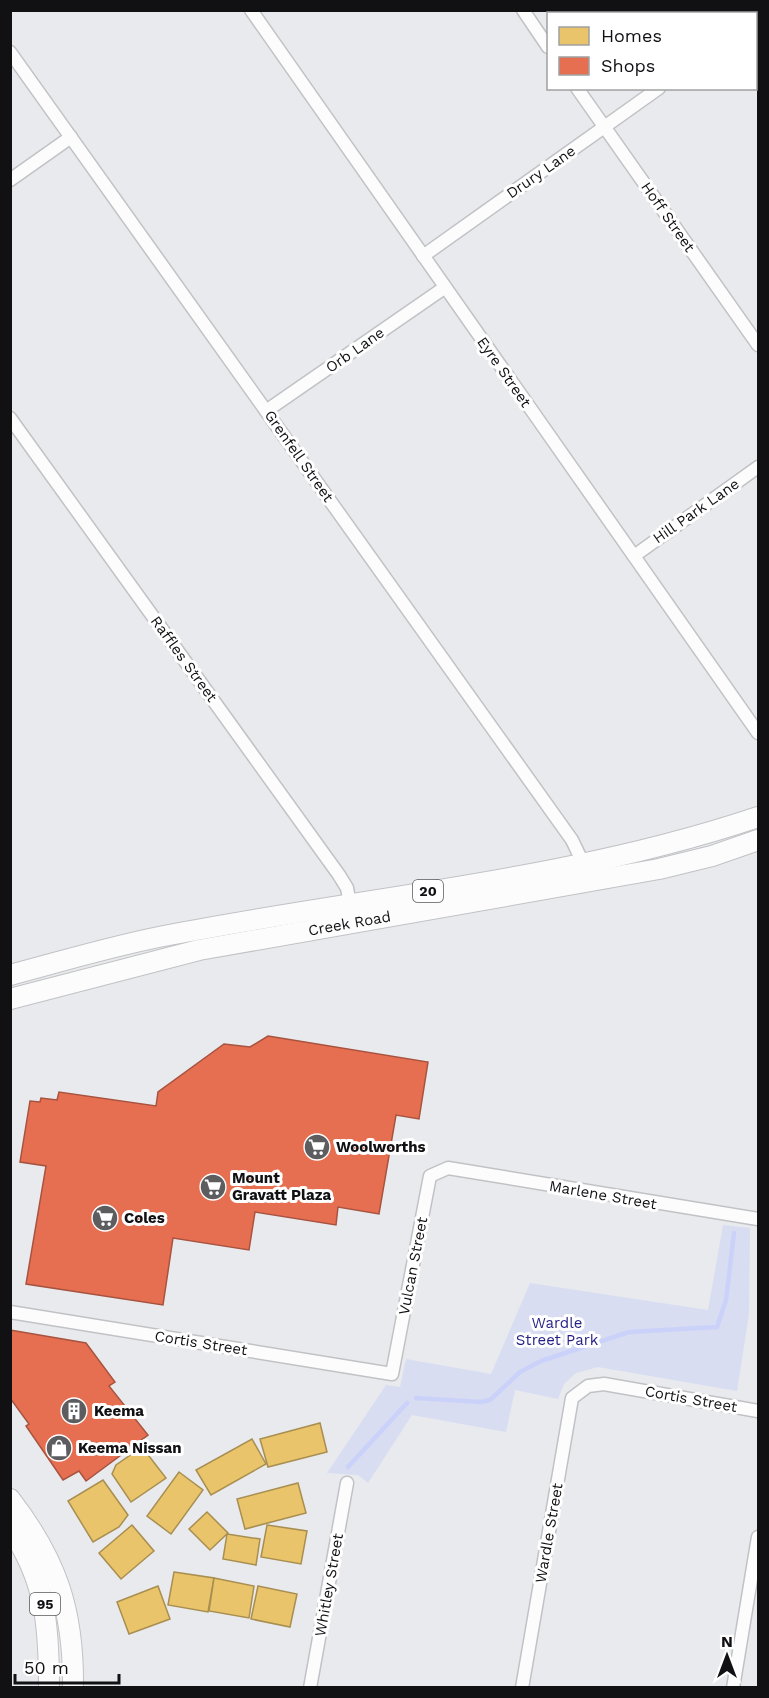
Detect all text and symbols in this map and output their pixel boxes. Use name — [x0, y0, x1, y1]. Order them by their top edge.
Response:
legend — [547, 12, 757, 90]
text: Homes — [601, 25, 662, 46]
text: Shops — [601, 55, 655, 76]
street label: Drury Lane — [503, 142, 579, 202]
street label: Hoff Street — [637, 179, 699, 256]
street label: Orb Lane — [322, 323, 388, 377]
street label: Eyre Street — [473, 333, 535, 411]
street label: Grenfell Street — [261, 407, 338, 506]
street label: Hill Park Lane — [649, 475, 743, 547]
street label: Raffles Street — [147, 613, 222, 706]
road number: 20 — [413, 880, 443, 902]
street label: Creek Road — [307, 907, 392, 940]
supermarket icon: Woolworths — [302, 1132, 332, 1162]
place label: Woolworths — [336, 1138, 425, 1156]
place label: Mount Gravatt Plaza — [232, 1169, 332, 1204]
supermarket icon: Mount Gravatt Plaza — [198, 1172, 228, 1202]
street label: Marlene Street — [548, 1177, 659, 1213]
supermarket icon: Coles — [90, 1203, 120, 1233]
place label: Coles — [124, 1209, 165, 1227]
street label: Vulcan Street — [395, 1215, 431, 1317]
park label: Wardle Street Park — [516, 1314, 599, 1349]
street label: Cortis Street — [153, 1327, 249, 1359]
street label: Cortis Street — [643, 1382, 739, 1416]
building icon: Keema — [59, 1396, 89, 1426]
place label: Keema — [94, 1402, 144, 1420]
shop icon: Keema Nissan — [44, 1433, 74, 1463]
place label: Keema Nissan — [78, 1439, 182, 1457]
street label: Wardle Street — [531, 1481, 567, 1584]
street label: Whitley Street — [311, 1531, 347, 1638]
road number: 95 — [30, 1593, 60, 1615]
north arrow — [697, 1626, 757, 1686]
text: N — [721, 1632, 733, 1651]
scale bar — [15, 1647, 118, 1685]
text: 50 m — [24, 1657, 69, 1678]

